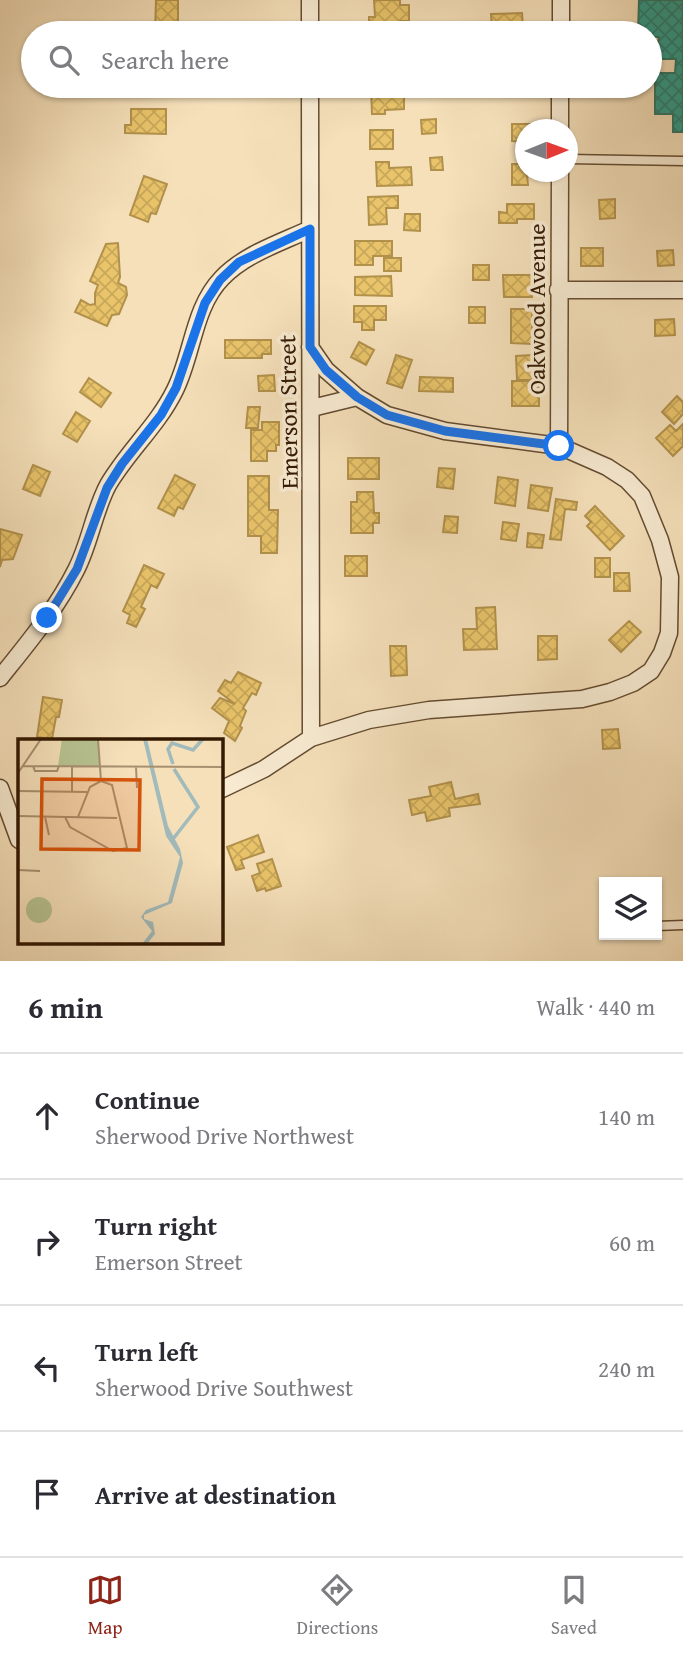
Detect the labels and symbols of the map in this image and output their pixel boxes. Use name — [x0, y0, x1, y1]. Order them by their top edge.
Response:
north arrow — [515, 119, 578, 182]
street label: Oakwood Avenue — [519, 223, 554, 395]
street label: Emerson Street — [269, 334, 307, 489]
route start — [543, 430, 574, 461]
route end — [31, 602, 62, 633]
inset map — [18, 739, 222, 944]

